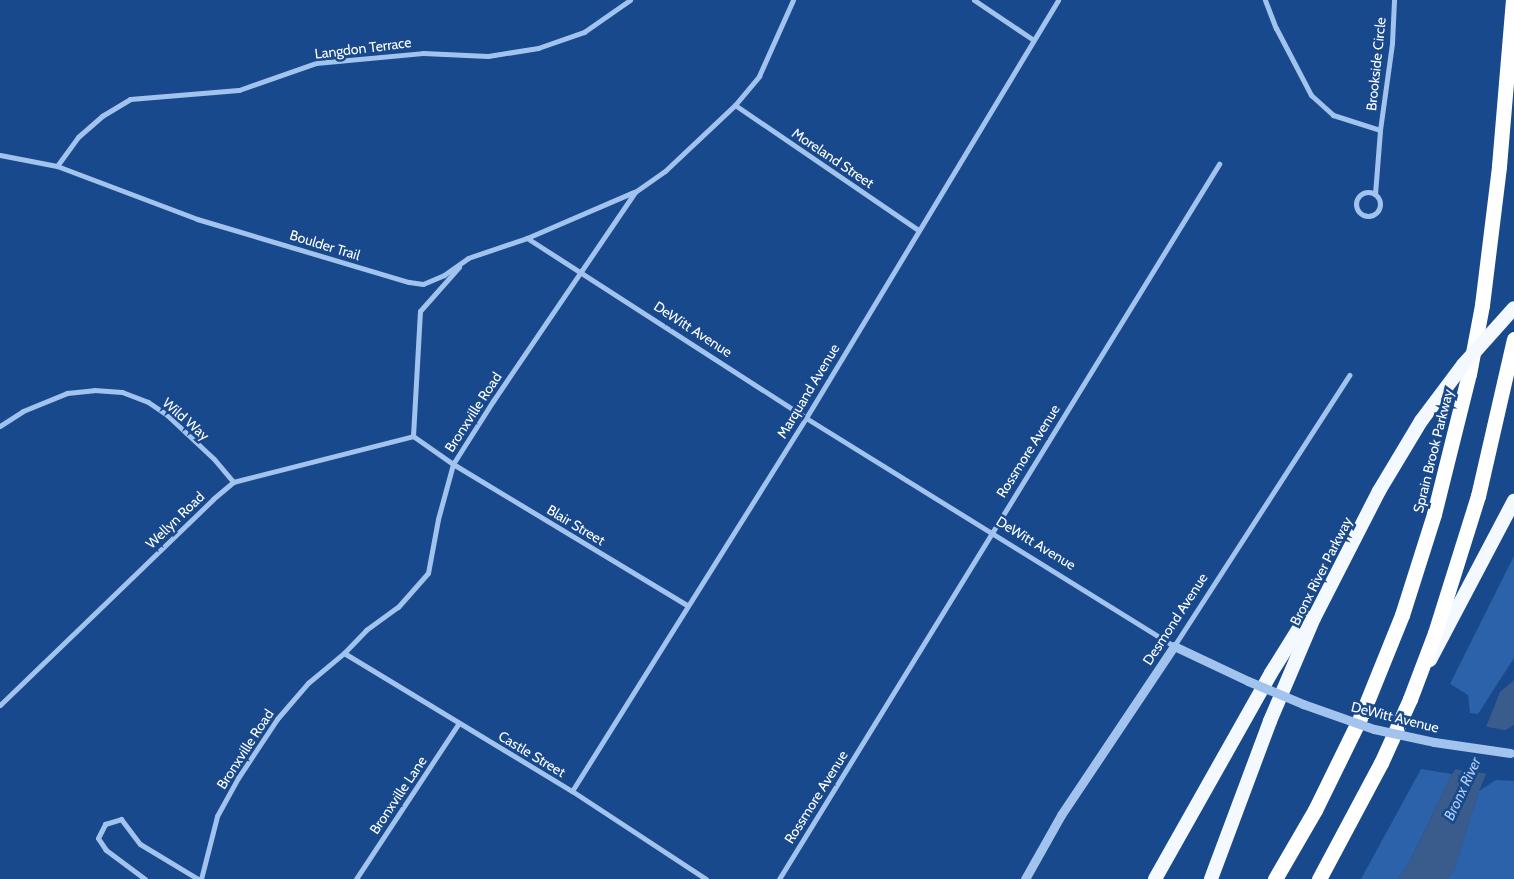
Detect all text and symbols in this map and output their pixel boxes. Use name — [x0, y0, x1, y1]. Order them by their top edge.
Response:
street label: Brookside Circle — [1363, 16, 1389, 112]
street label: Langdon Terrace — [314, 34, 412, 62]
street label: Moreland Street — [789, 124, 877, 192]
street label: Boulder Trail — [288, 226, 362, 264]
street label: DeWitt Avenue — [651, 298, 735, 360]
street label: Marquand Avenue — [773, 341, 843, 441]
street label: Bronxville Road — [441, 369, 505, 455]
street label: Sprain Brook Parkway — [1409, 387, 1457, 515]
street label: Wild Way — [159, 394, 213, 444]
street label: Rossmore Avenue — [993, 401, 1063, 501]
street label: Wellyn Road — [142, 488, 208, 552]
street label: Blair Street — [544, 501, 608, 549]
street label: DeWitt Avenue — [993, 513, 1079, 573]
street label: Bronx River Parkway — [1286, 514, 1356, 628]
street label: Desmond Avenue — [1139, 570, 1211, 668]
street label: DeWitt Avenue — [1349, 698, 1441, 736]
street label: Bronxville Road — [213, 706, 277, 792]
street label: Castle Street — [495, 727, 569, 781]
street label: Rossmore Avenue — [781, 747, 851, 847]
street label: Bronxville Lane — [366, 753, 430, 837]
water label: Bronx River — [1441, 755, 1485, 823]

